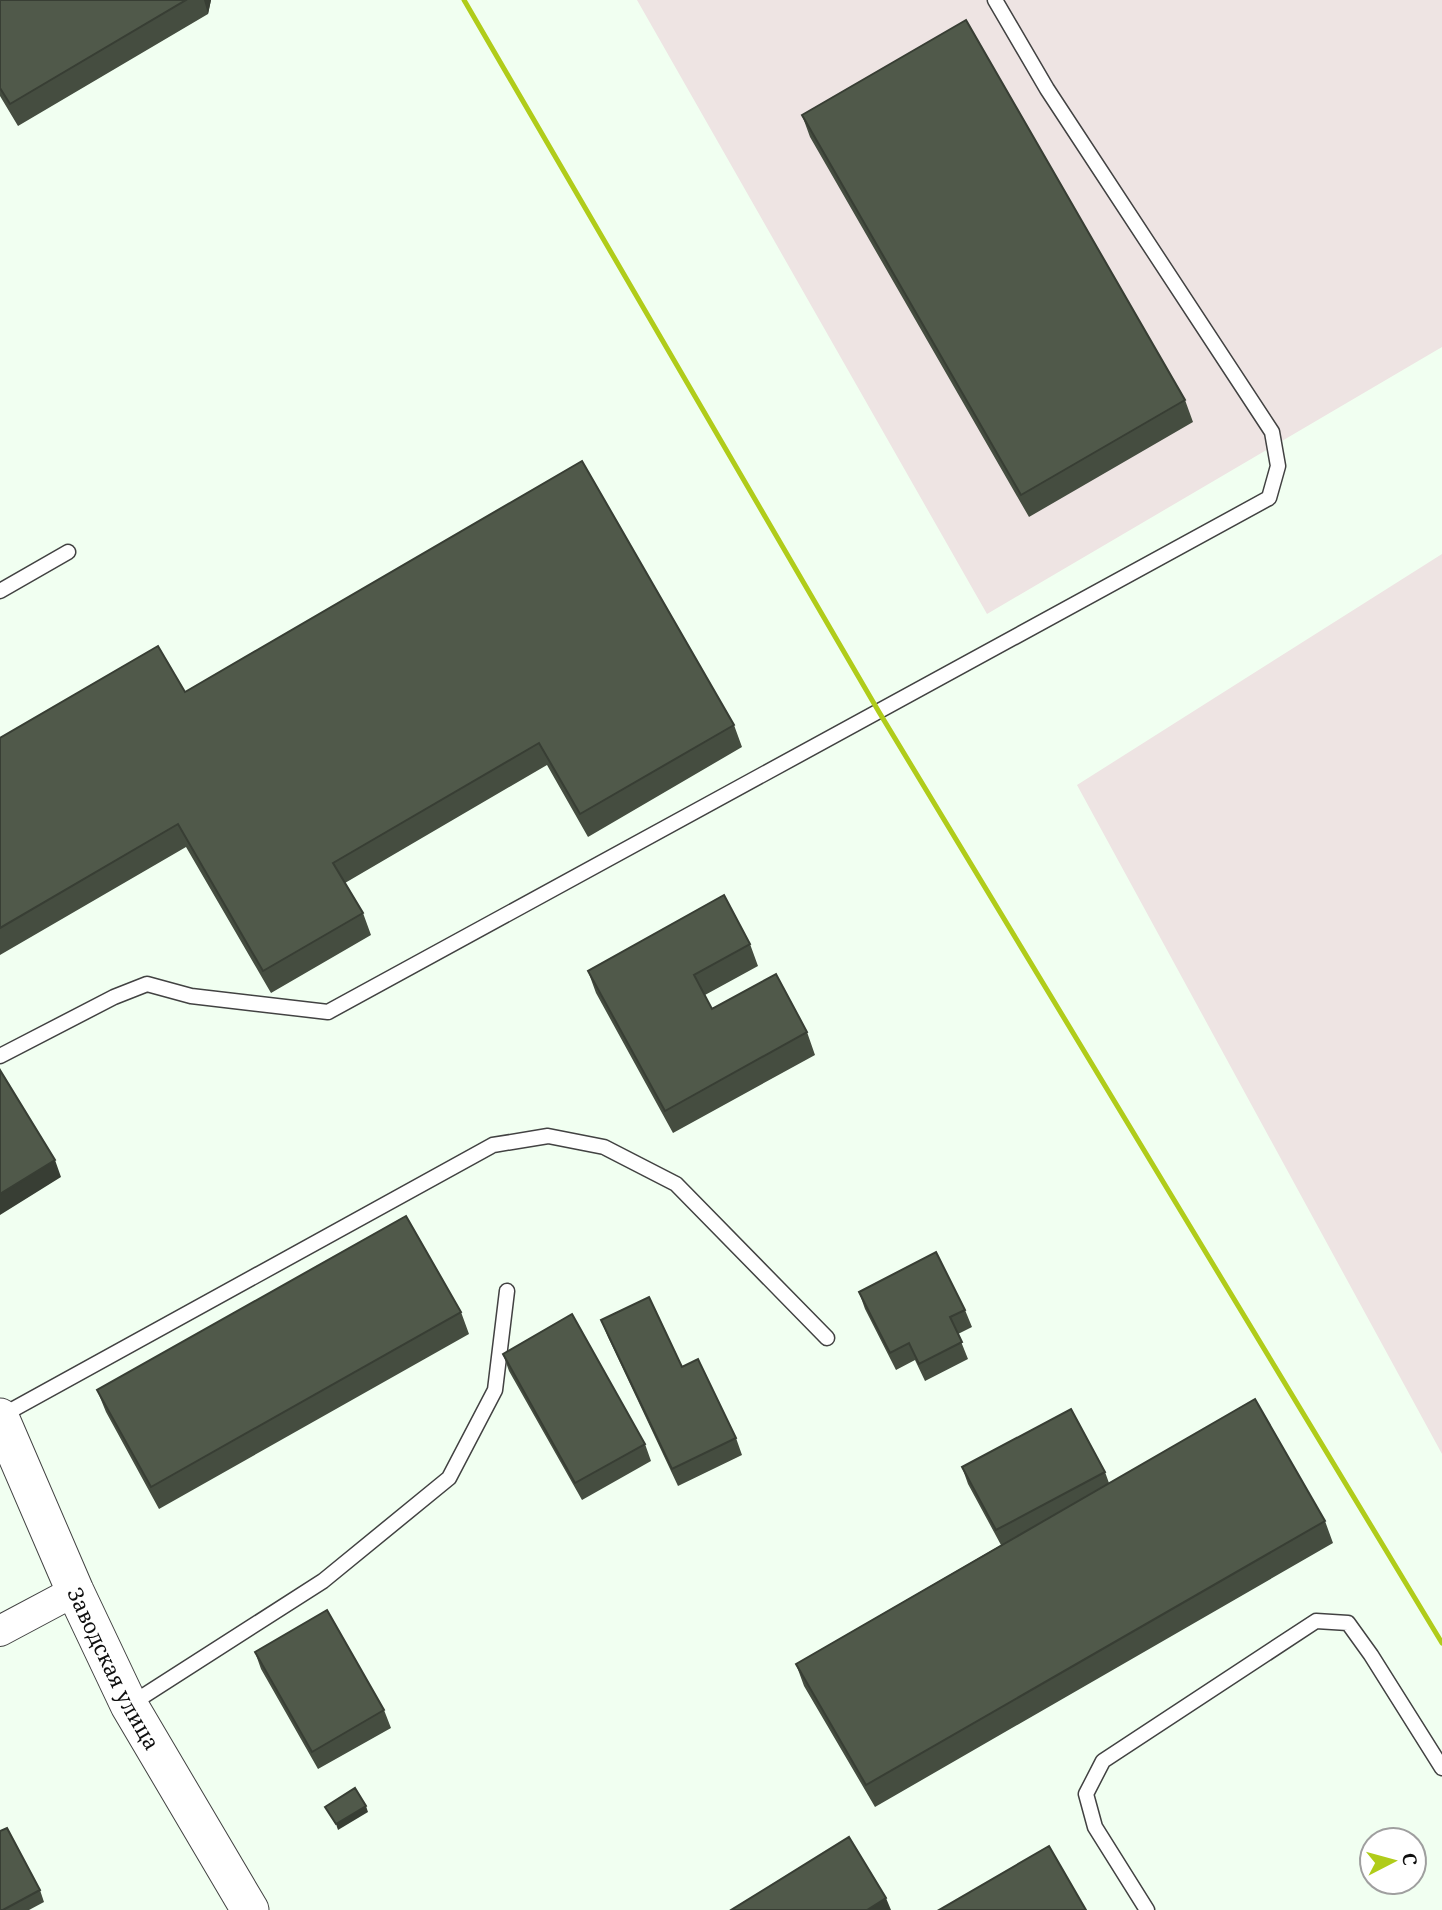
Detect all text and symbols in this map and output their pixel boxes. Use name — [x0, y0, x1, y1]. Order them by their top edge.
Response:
street label: Заводская улица — [61, 1583, 166, 1755]
north arrow — [1358, 1826, 1428, 1896]
text: С — [1396, 1852, 1423, 1867]

